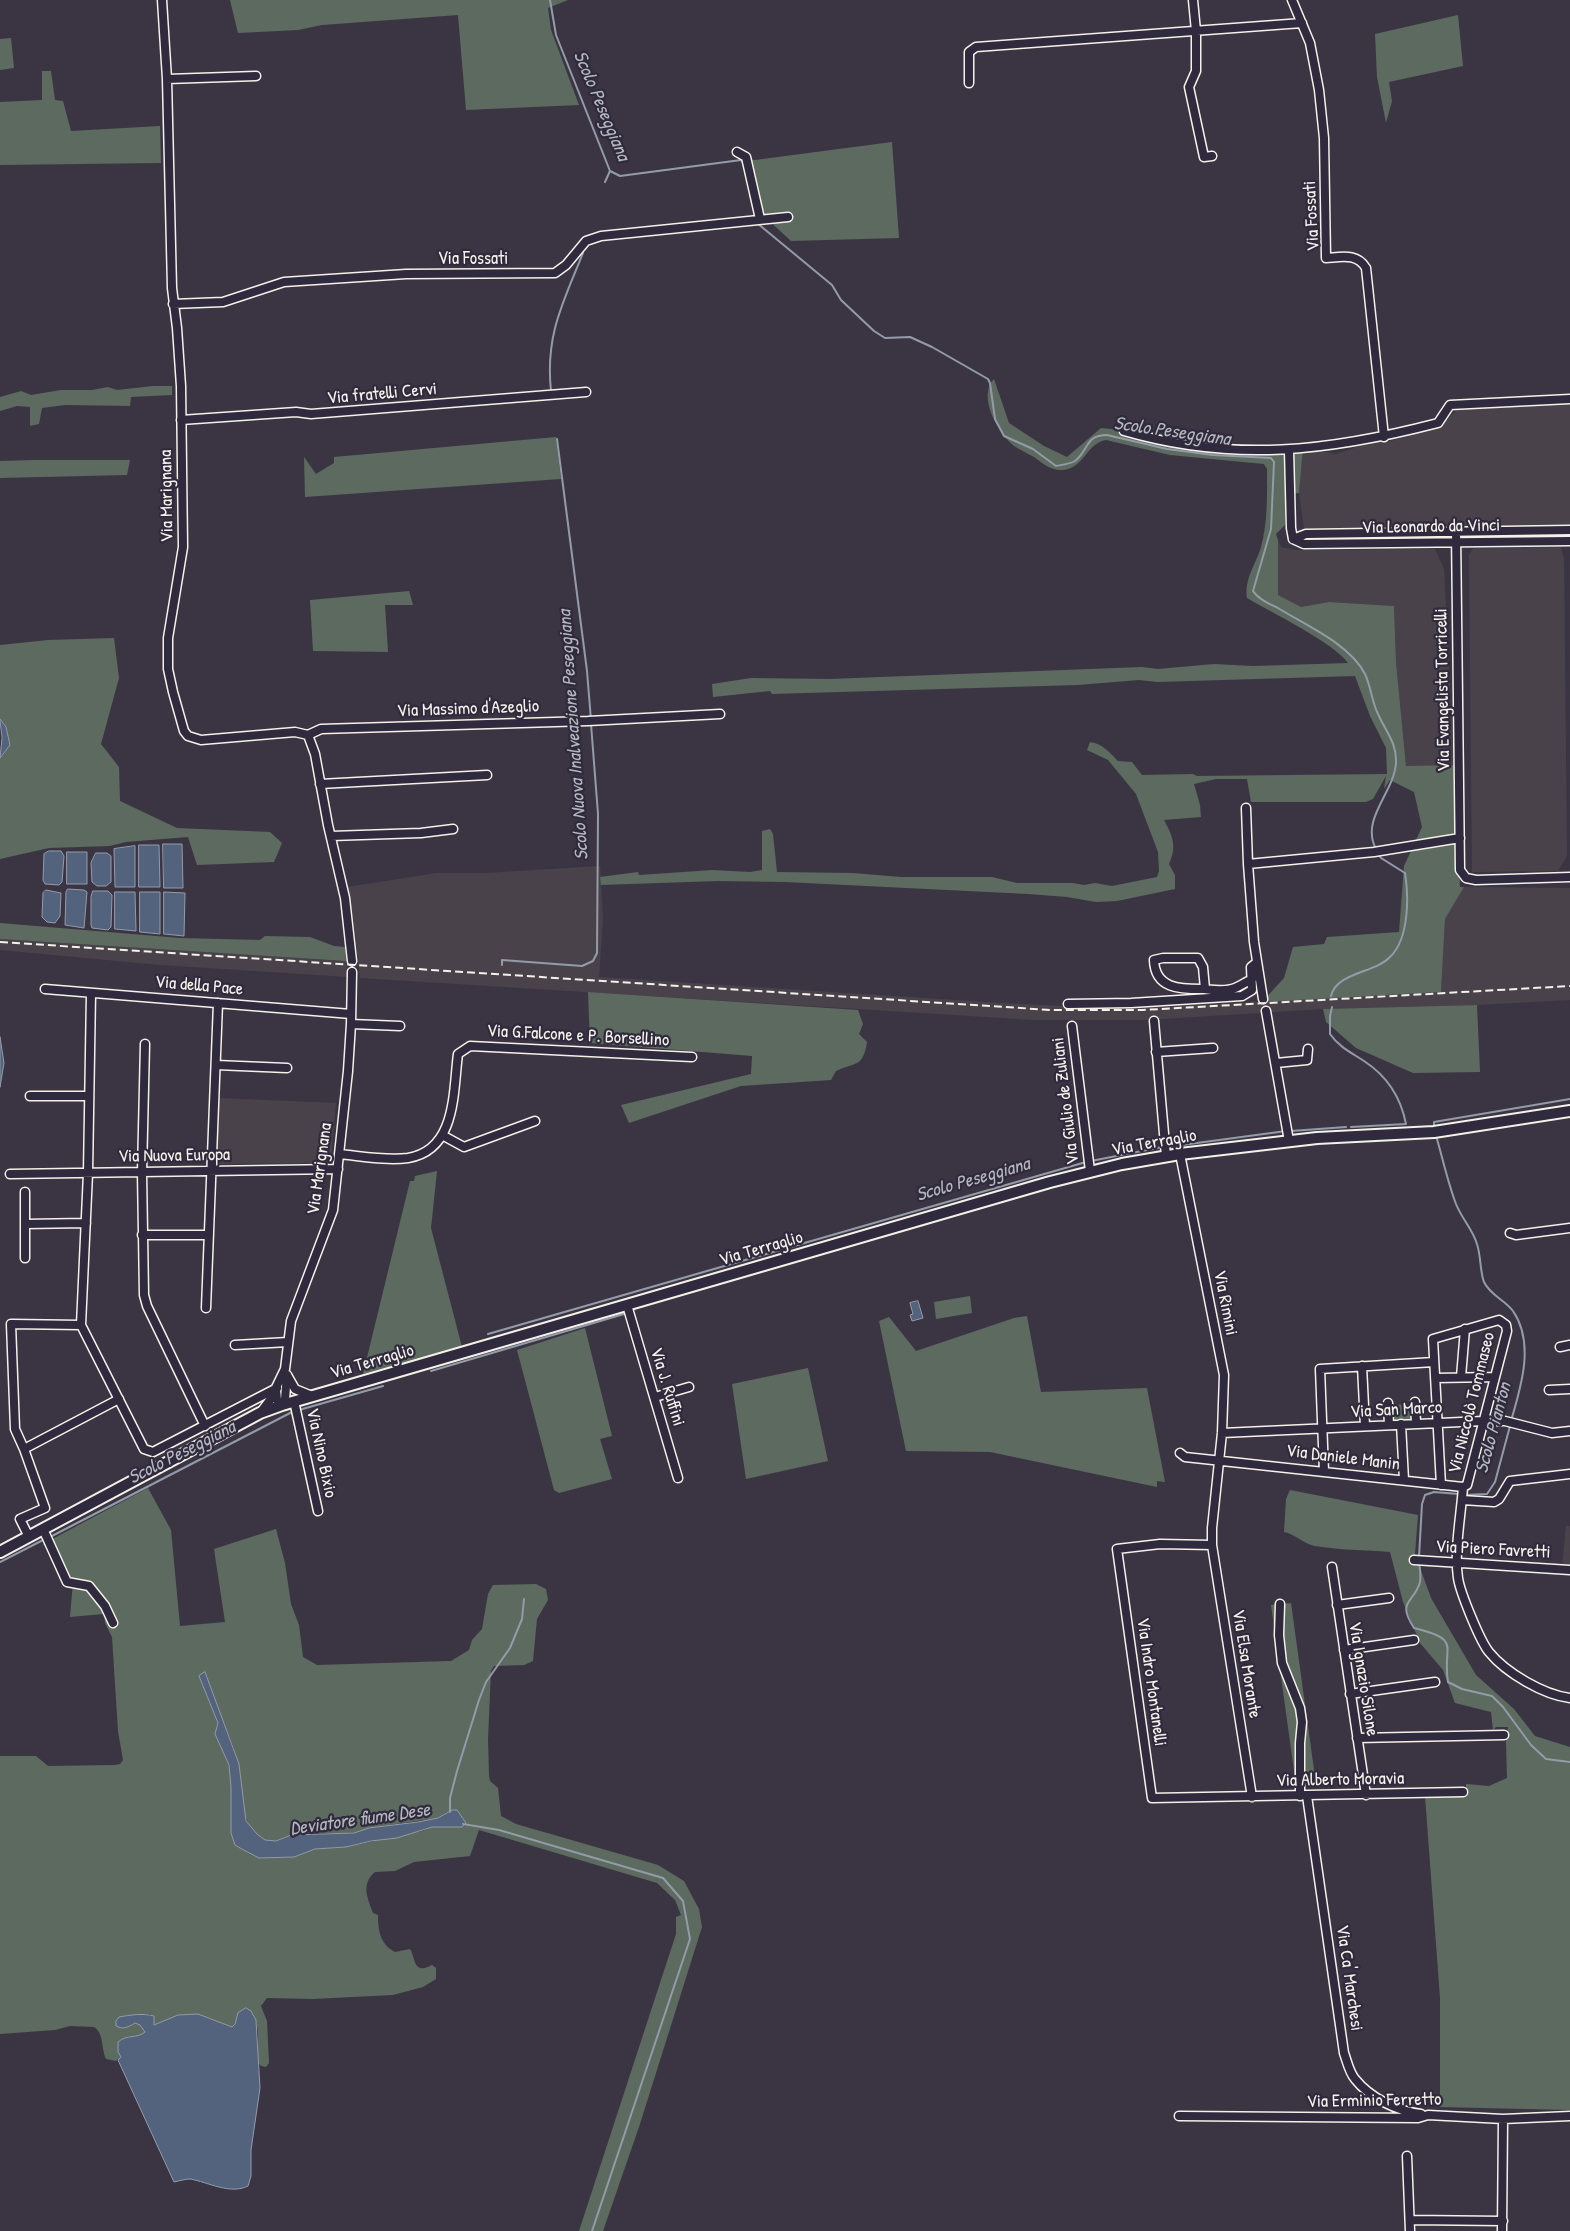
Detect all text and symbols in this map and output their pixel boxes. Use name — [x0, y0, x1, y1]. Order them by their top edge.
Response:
water label: Scolo Peseggiana — [568, 48, 634, 164]
street label: Via Fossati — [1299, 180, 1325, 252]
street label: Via Fossati — [438, 248, 508, 270]
street label: Via fratelli Cervi — [326, 378, 438, 410]
water label: Scolo Peseggiana — [1112, 413, 1232, 451]
street label: Via Marignana — [155, 450, 179, 542]
street label: Via Leonardo da Vinci — [1362, 515, 1500, 539]
street label: Via Evangelista Torricelli — [1431, 608, 1455, 772]
water label: Scolo Nuova Inalveazione Peseggiana — [554, 609, 594, 861]
street label: Via Massimo d'Azeglio — [396, 696, 540, 722]
street label: Via della Pace — [154, 971, 244, 1001]
street label: Via G.Falcone e P. Borsellino — [486, 1020, 670, 1052]
street label: Via Giulio de Zuliani — [1047, 1036, 1085, 1166]
street label: Via Marignana — [303, 1122, 337, 1216]
street label: Via Terraglio — [1110, 1125, 1198, 1161]
street label: Via Nuova Europa — [118, 1144, 230, 1168]
water label: Scolo Peseggiana — [914, 1153, 1032, 1207]
street label: Via Terraglio — [717, 1227, 805, 1271]
street label: Via Rimini — [1208, 1269, 1242, 1337]
street label: Via Niccolò Tommaseo — [1444, 1330, 1500, 1476]
street label: Via Terraglio — [328, 1340, 416, 1384]
street label: Via J. Ruffini — [645, 1345, 689, 1429]
water label: Scolo Pianton — [1471, 1380, 1517, 1476]
street label: Via San Marco — [1350, 1397, 1442, 1423]
street label: Via Nino Bixio — [301, 1406, 341, 1500]
water label: Scolo Peseggiana — [125, 1416, 239, 1490]
street label: Via Daniele Manin — [1285, 1440, 1401, 1476]
street label: Via Piero Favretti — [1435, 1536, 1551, 1564]
street label: Via Elsa Morante — [1227, 1608, 1265, 1720]
street label: Via Indro Montanelli — [1131, 1616, 1171, 1748]
street label: Via Ignazio Silone — [1343, 1620, 1383, 1738]
street label: Via Alberto Moravia — [1276, 1768, 1404, 1792]
water label: Deviatore fiume Dese — [289, 1799, 431, 1841]
street label: Via Ca' Marchesi — [1331, 1924, 1367, 2032]
street label: Via Erminio Ferretto — [1307, 2089, 1441, 2113]

